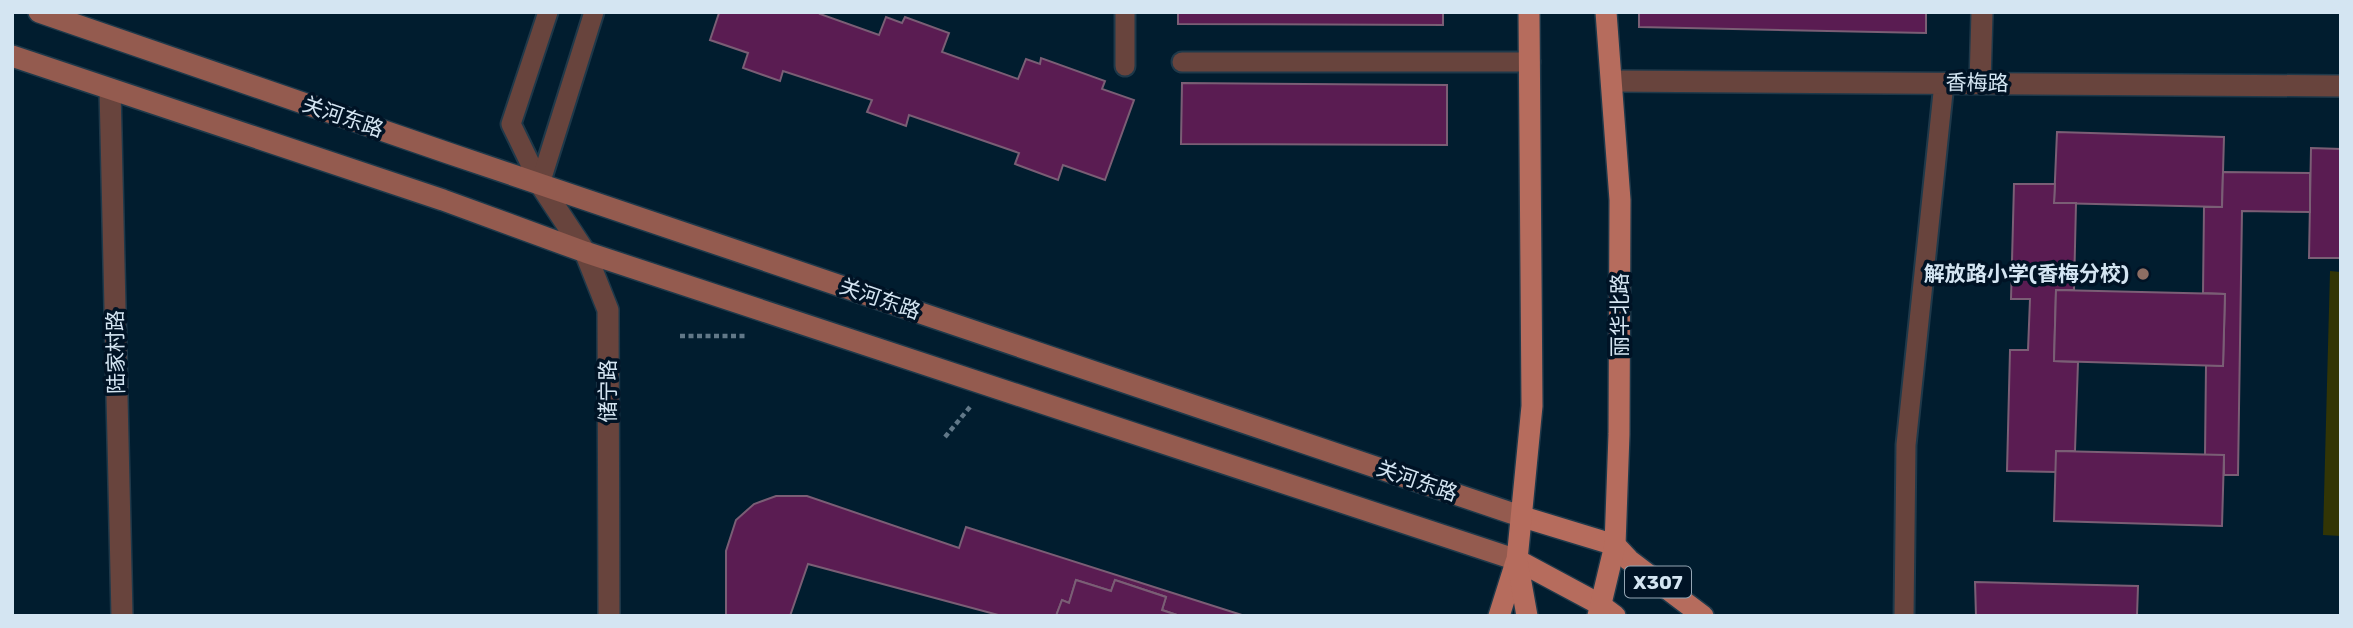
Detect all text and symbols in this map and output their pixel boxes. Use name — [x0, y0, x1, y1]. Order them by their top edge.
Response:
street label: 香梅路 — [1945, 69, 2009, 96]
street label: 关河东路 — [299, 91, 387, 142]
place label: 解放路小学(香梅分校) — [1924, 261, 2129, 286]
marker: 解放路小学(香梅分校) — [2135, 266, 2151, 282]
street label: 关河东路 — [836, 273, 924, 324]
street label: 丽华北路 — [1607, 273, 1632, 357]
street label: 陆家村路 — [102, 310, 129, 394]
street label: 储宁路 — [595, 360, 620, 423]
street label: 关河东路 — [1373, 455, 1461, 506]
road number: X307 — [1625, 566, 1691, 597]

